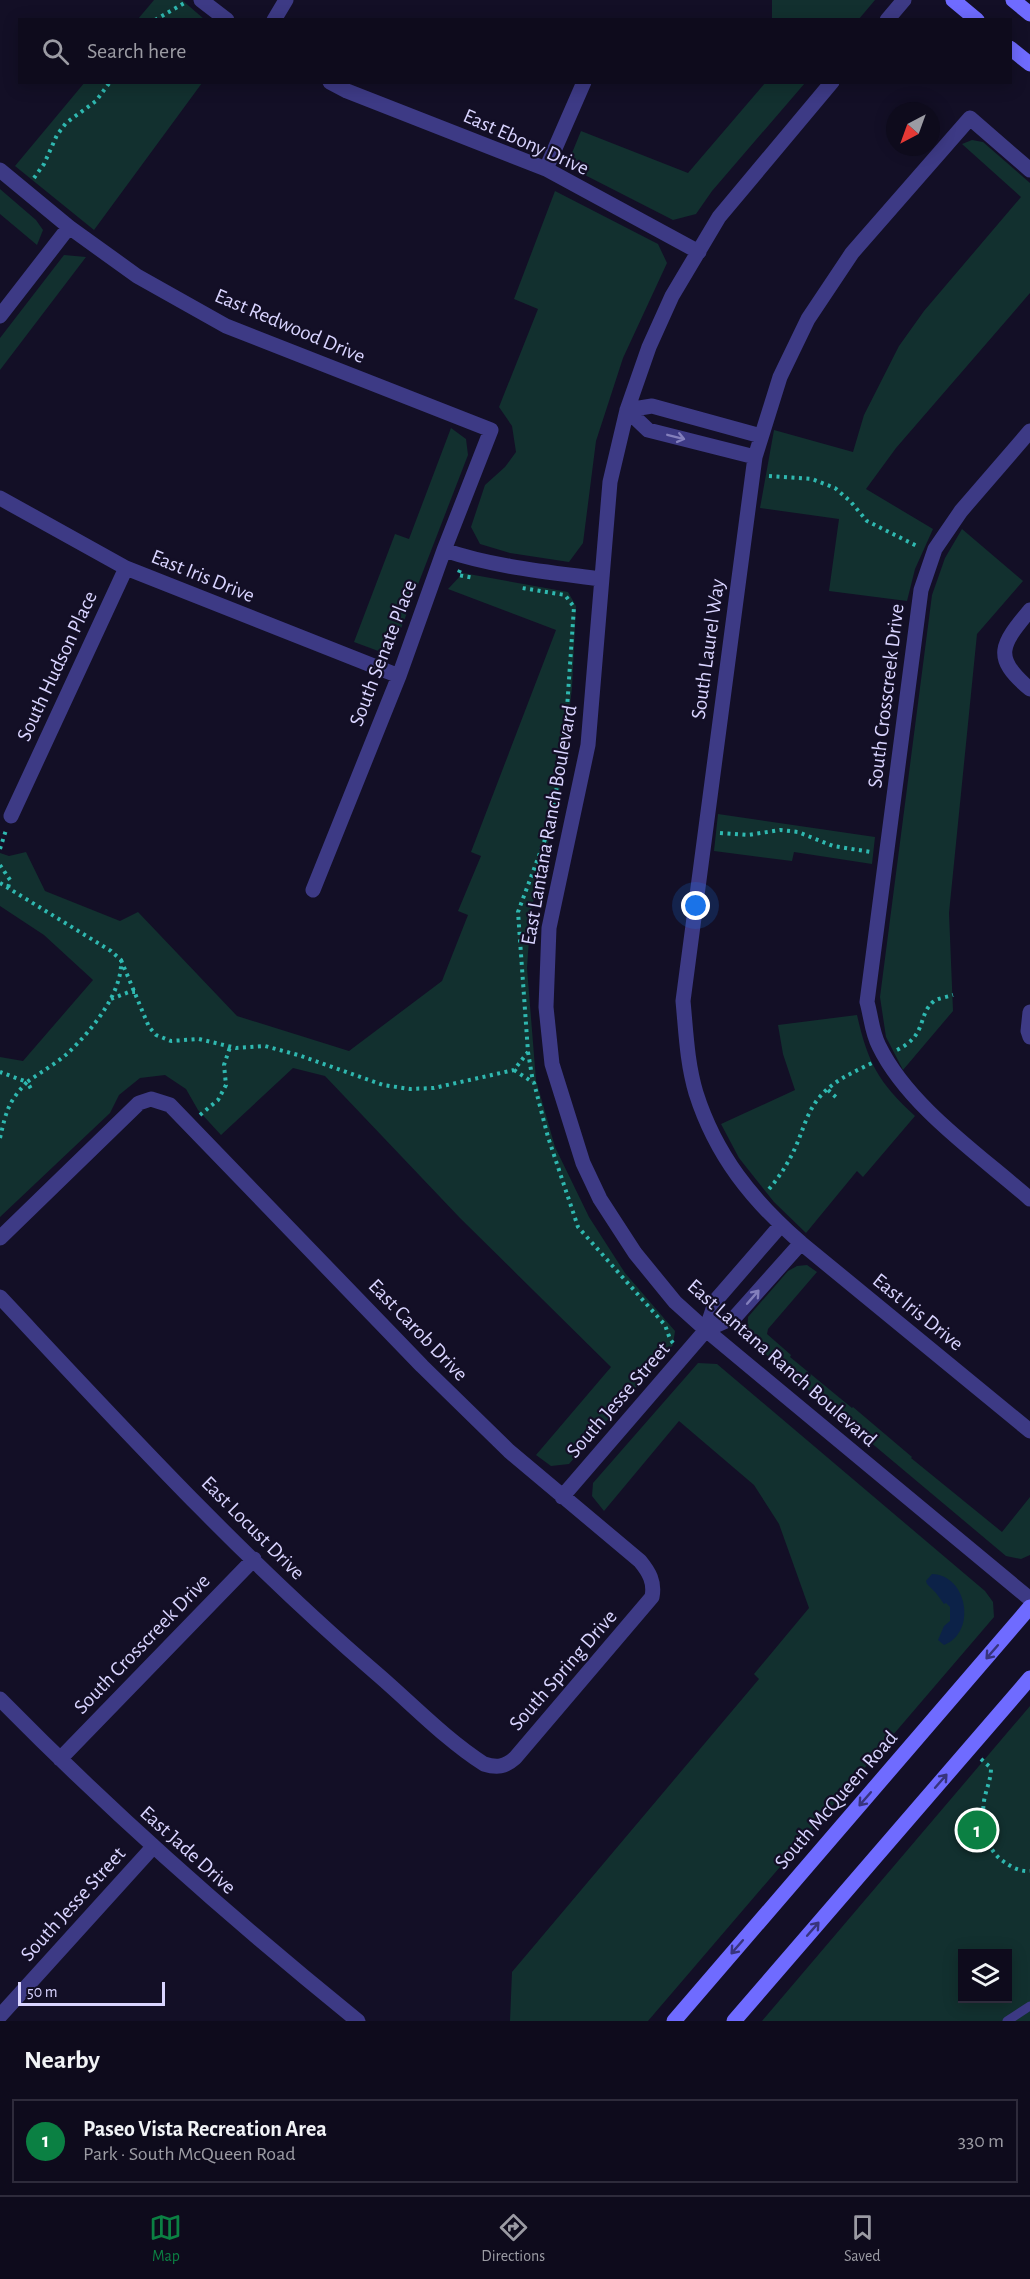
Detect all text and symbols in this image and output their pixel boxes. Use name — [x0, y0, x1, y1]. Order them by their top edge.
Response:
search box — [18, 18, 1012, 84]
icon: search — [39, 35, 72, 68]
text: Search here — [87, 40, 186, 62]
north arrow — [886, 102, 940, 156]
street label: East Ebony Drive — [460, 105, 592, 179]
street label: East Redwood Drive — [212, 285, 368, 367]
one-way arrow — [666, 432, 685, 444]
street label: East Iris Drive — [148, 546, 258, 606]
street label: South Senate Place — [346, 577, 420, 729]
street label: South Laurel Way — [688, 577, 728, 721]
street label: South Hudson Place — [13, 588, 101, 744]
street label: South Crosscreek Drive — [864, 603, 908, 789]
street label: East Lantana Ranch Boulevard — [518, 703, 580, 947]
your location — [681, 891, 710, 920]
street label: East Iris Drive — [869, 1269, 967, 1355]
street label: East Carob Drive — [364, 1275, 472, 1385]
street label: East Lantana Ranch Boulevard — [683, 1275, 881, 1451]
one-way arrow — [746, 1290, 760, 1305]
street label: South Jesse Street — [562, 1338, 674, 1462]
street label: East Locust Drive — [197, 1472, 309, 1584]
street label: South Crosscreek Drive — [70, 1570, 214, 1718]
street label: South Spring Drive — [505, 1606, 621, 1734]
one-way arrow — [985, 1644, 999, 1659]
street label: South McQueen Road — [771, 1727, 902, 1873]
one-way arrow — [934, 1774, 948, 1789]
one-way arrow — [858, 1791, 871, 1807]
street label: East Jade Drive — [136, 1802, 240, 1898]
pin: 1 — [958, 1808, 996, 1852]
street label: South Jesse Street — [17, 1843, 130, 1965]
one-way arrow — [807, 1921, 820, 1937]
one-way arrow — [730, 1939, 744, 1954]
map controls — [958, 1949, 1012, 2003]
button: layers — [958, 1949, 1012, 2003]
scale bar — [18, 1979, 165, 2006]
text: 50 m — [27, 1984, 58, 2000]
text: Nearby — [24, 2047, 100, 2073]
text: Paseo Vista Recreation Area — [83, 2118, 327, 2140]
text: 1 — [42, 2131, 49, 2151]
text: 330 m — [958, 2131, 1004, 2151]
text: Park · South McQueen Road — [83, 2144, 296, 2164]
tab: Map — [149, 2211, 182, 2266]
tab: Directions — [481, 2211, 545, 2266]
tab: Saved — [844, 2211, 881, 2266]

